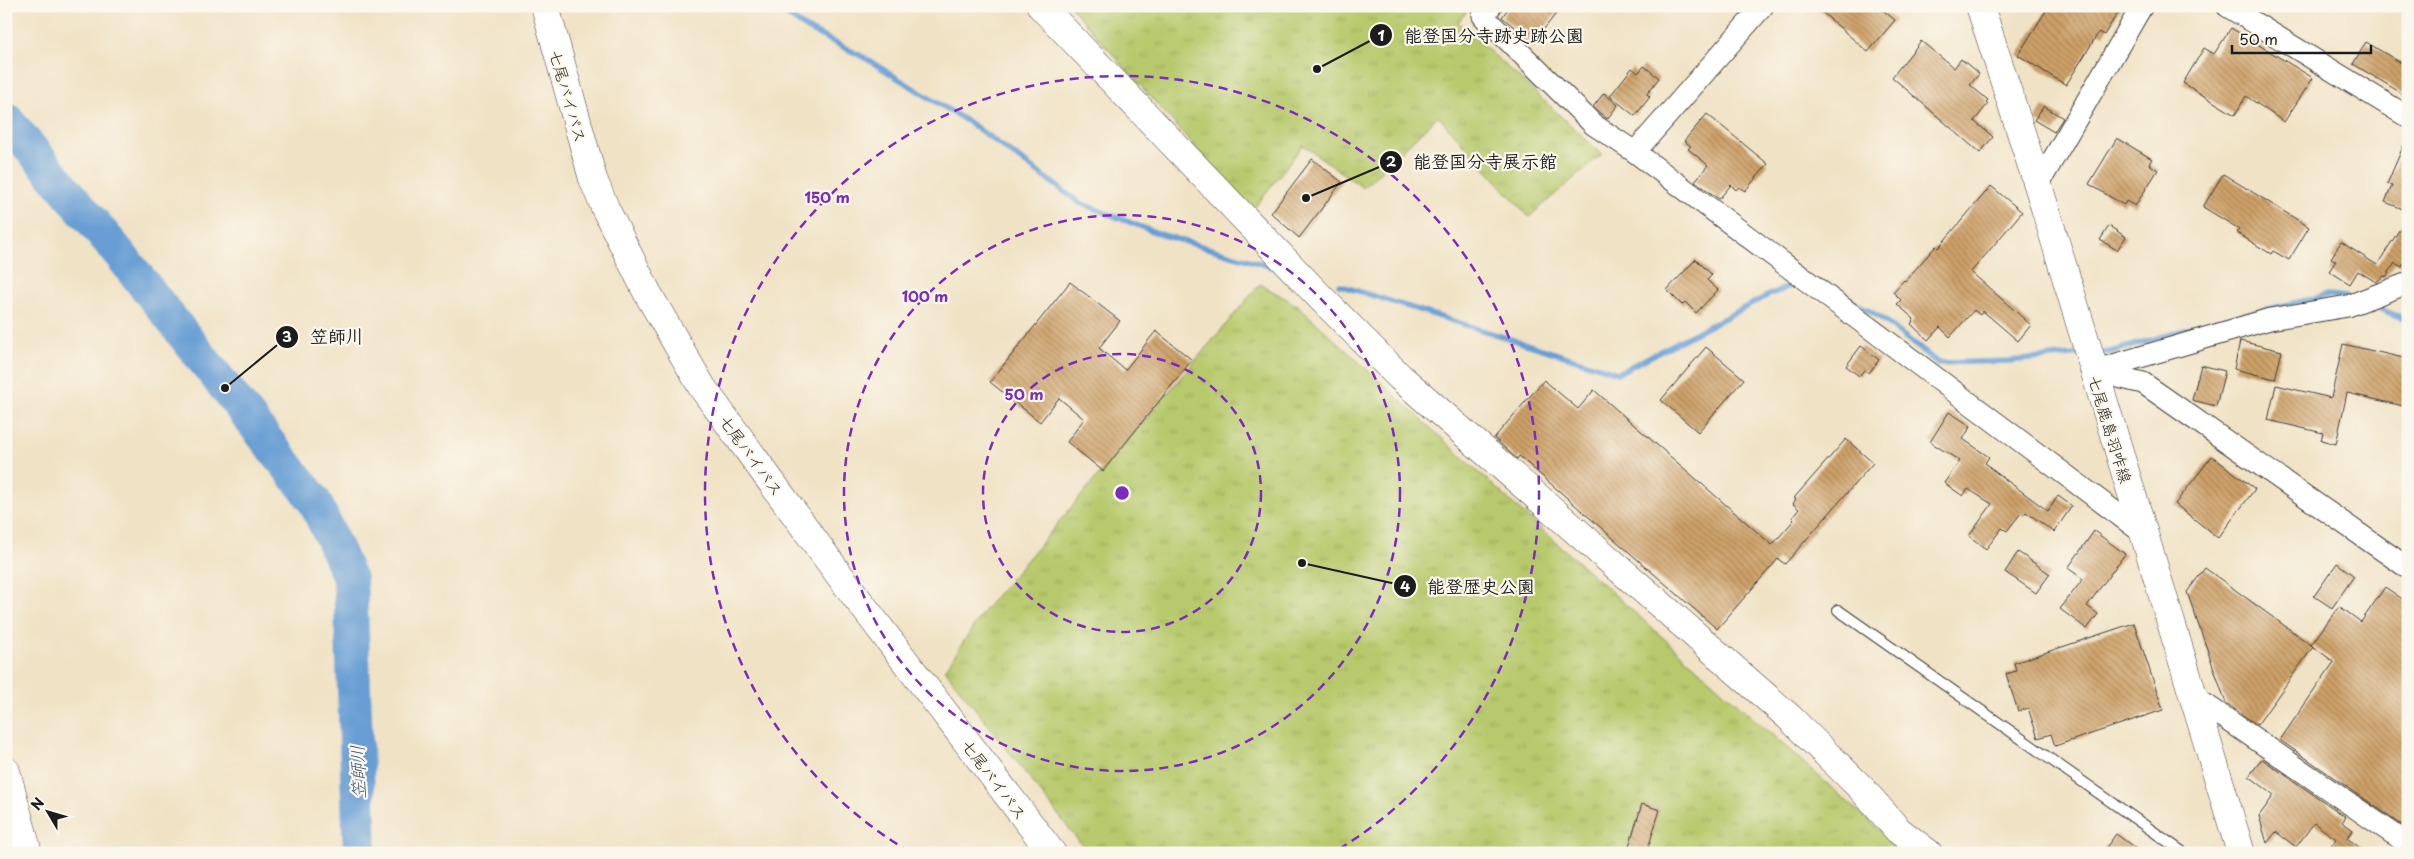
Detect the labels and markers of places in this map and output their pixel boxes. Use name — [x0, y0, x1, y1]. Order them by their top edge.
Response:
callout: 能登国分寺跡史跡公園 — [1369, 19, 1594, 52]
callout: 能登国分寺展示館 — [1378, 145, 1567, 178]
callout: 笠師川 — [275, 321, 374, 354]
centre of rings — [1113, 484, 1131, 502]
callout: 能登歴史公園 — [1392, 570, 1545, 603]

